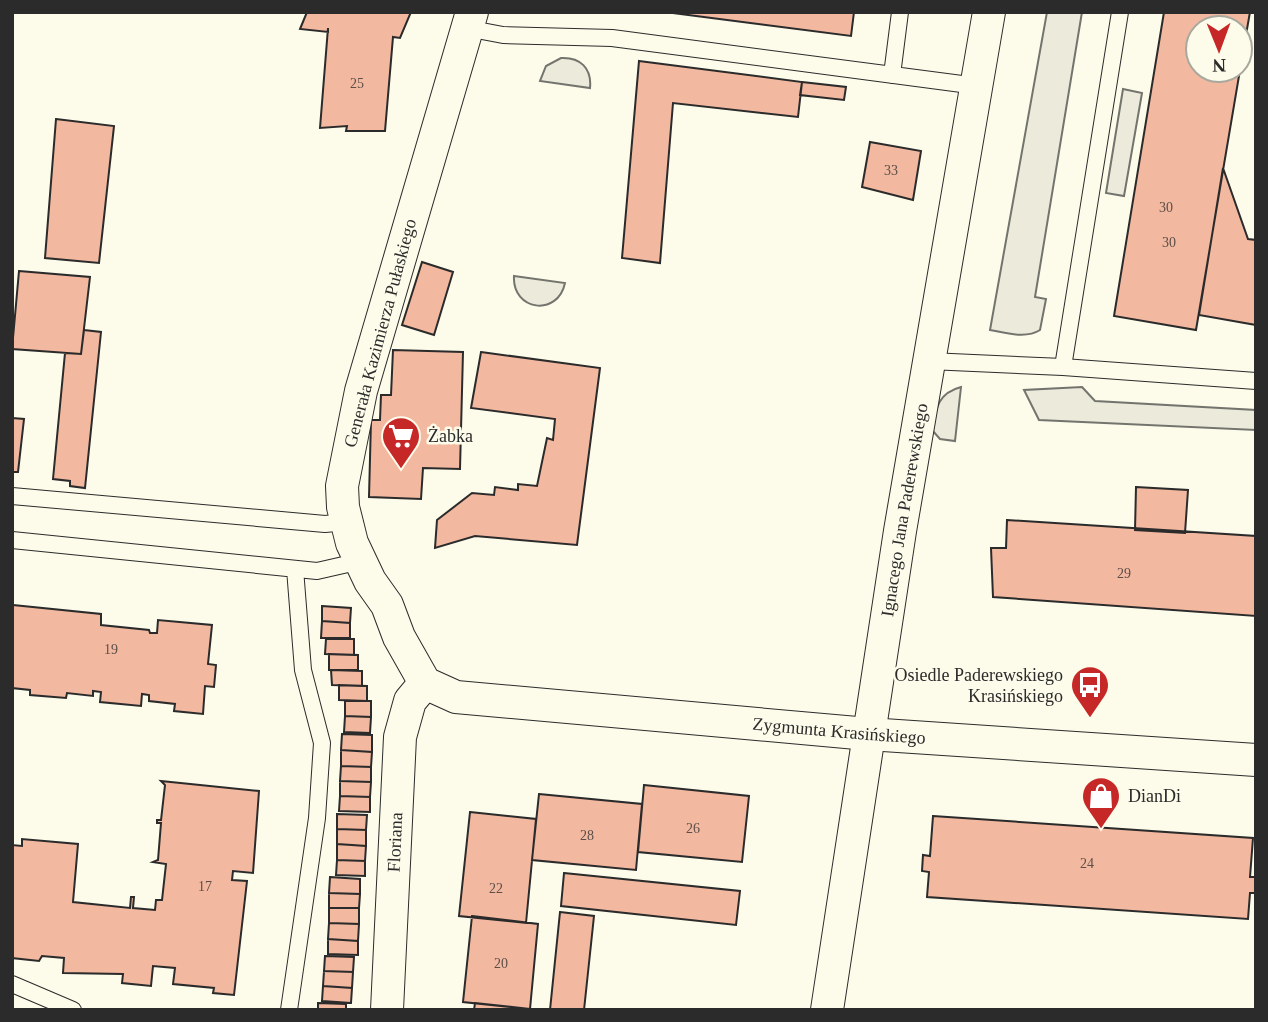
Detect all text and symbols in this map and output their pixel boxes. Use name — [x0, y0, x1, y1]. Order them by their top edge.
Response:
north arrow — [1184, 14, 1254, 84]
text: N — [1212, 55, 1226, 76]
house number: 25 — [350, 76, 364, 91]
house number: 33 — [884, 163, 898, 178]
house number: 30 — [1159, 200, 1173, 215]
street label: Generała Kazimierza Pułaskiego — [340, 216, 420, 450]
house number: 30 — [1162, 235, 1176, 250]
street label: Ignacego Jana Paderewskiego — [877, 402, 932, 618]
supermarket icon: Żabka — [380, 415, 422, 470]
place label: Żabka — [428, 426, 473, 446]
house number: 29 — [1117, 566, 1131, 581]
house number: 19 — [104, 642, 118, 657]
bus stop icon: Osiedle Paderewskiego Krasińskiego — [1069, 664, 1111, 719]
place label: Osiedle Paderewskiego Krasińskiego — [895, 665, 1063, 706]
street label: Zygmunta Krasińskiego — [752, 714, 926, 748]
shop icon: DianDi — [1080, 775, 1122, 830]
place label: DianDi — [1128, 786, 1181, 806]
street label: Floriana — [384, 812, 406, 873]
house number: 26 — [686, 821, 700, 836]
house number: 28 — [580, 828, 594, 843]
house number: 24 — [1080, 856, 1094, 871]
house number: 17 — [198, 879, 212, 894]
house number: 22 — [489, 881, 503, 896]
house number: 20 — [494, 956, 508, 971]

